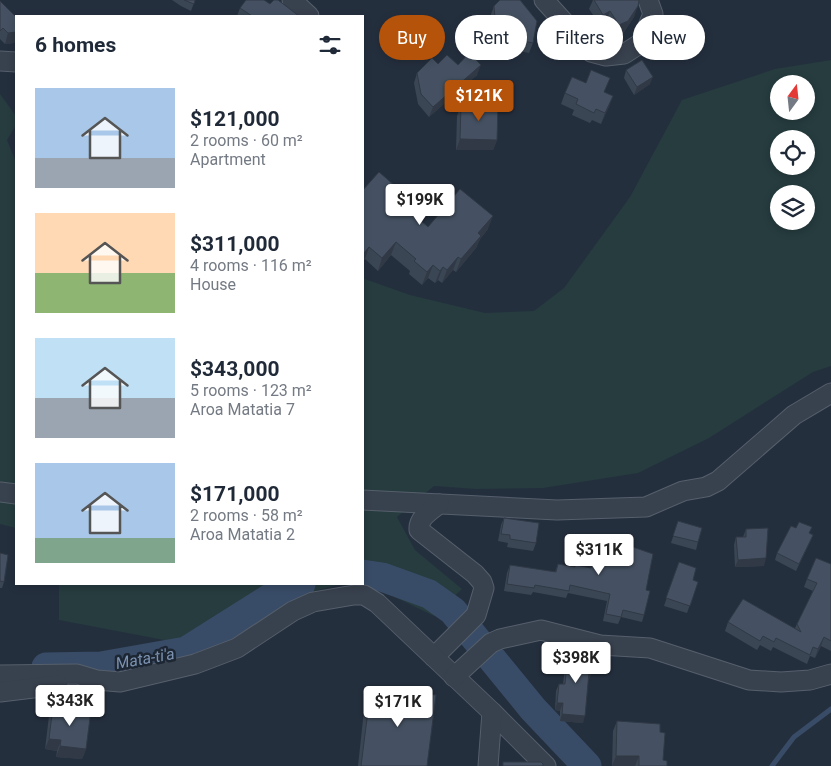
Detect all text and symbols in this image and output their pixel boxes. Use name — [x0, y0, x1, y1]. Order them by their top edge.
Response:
chip: Buy — [379, 15, 445, 60]
chip: Rent — [455, 15, 527, 60]
chip: Filters — [537, 15, 623, 60]
chip: New — [633, 15, 705, 60]
icon: filters — [316, 31, 344, 59]
text: 6 homes — [35, 33, 116, 57]
north arrow — [770, 75, 815, 120]
map controls — [770, 75, 815, 230]
pin: $121K — [444, 80, 514, 122]
text: $121K — [456, 86, 502, 105]
text: $121,000 — [190, 107, 280, 131]
icon: home — [75, 108, 135, 168]
button: locate — [770, 130, 815, 175]
text: 2 rooms · 60 m² — [190, 131, 303, 150]
text: Apartment — [190, 150, 266, 169]
pin: $199K — [385, 184, 455, 226]
button: layers — [770, 185, 815, 230]
text: $199K — [397, 190, 443, 209]
text: $311,000 — [190, 232, 280, 256]
icon: home — [75, 233, 135, 293]
text: 4 rooms · 116 m² — [190, 256, 312, 275]
text: House — [190, 275, 236, 294]
text: $343,000 — [190, 357, 280, 381]
icon: home — [75, 358, 135, 418]
text: 5 rooms · 123 m² — [190, 381, 312, 400]
text: Aroa Matatia 7 — [190, 400, 295, 419]
text: $171,000 — [190, 482, 280, 506]
icon: home — [75, 483, 135, 543]
text: 2 rooms · 58 m² — [190, 506, 303, 525]
text: Aroa Matatia 2 — [190, 525, 295, 544]
pin: $311K — [564, 534, 634, 576]
text: $311K — [576, 540, 622, 559]
pin: $398K — [541, 642, 611, 684]
water label: Mata-ti'a — [114, 644, 176, 673]
text: $398K — [553, 648, 599, 667]
pin: $343K — [35, 684, 105, 727]
pin: $171K — [363, 686, 433, 728]
text: $343K — [47, 691, 93, 710]
text: $171K — [375, 692, 421, 711]

